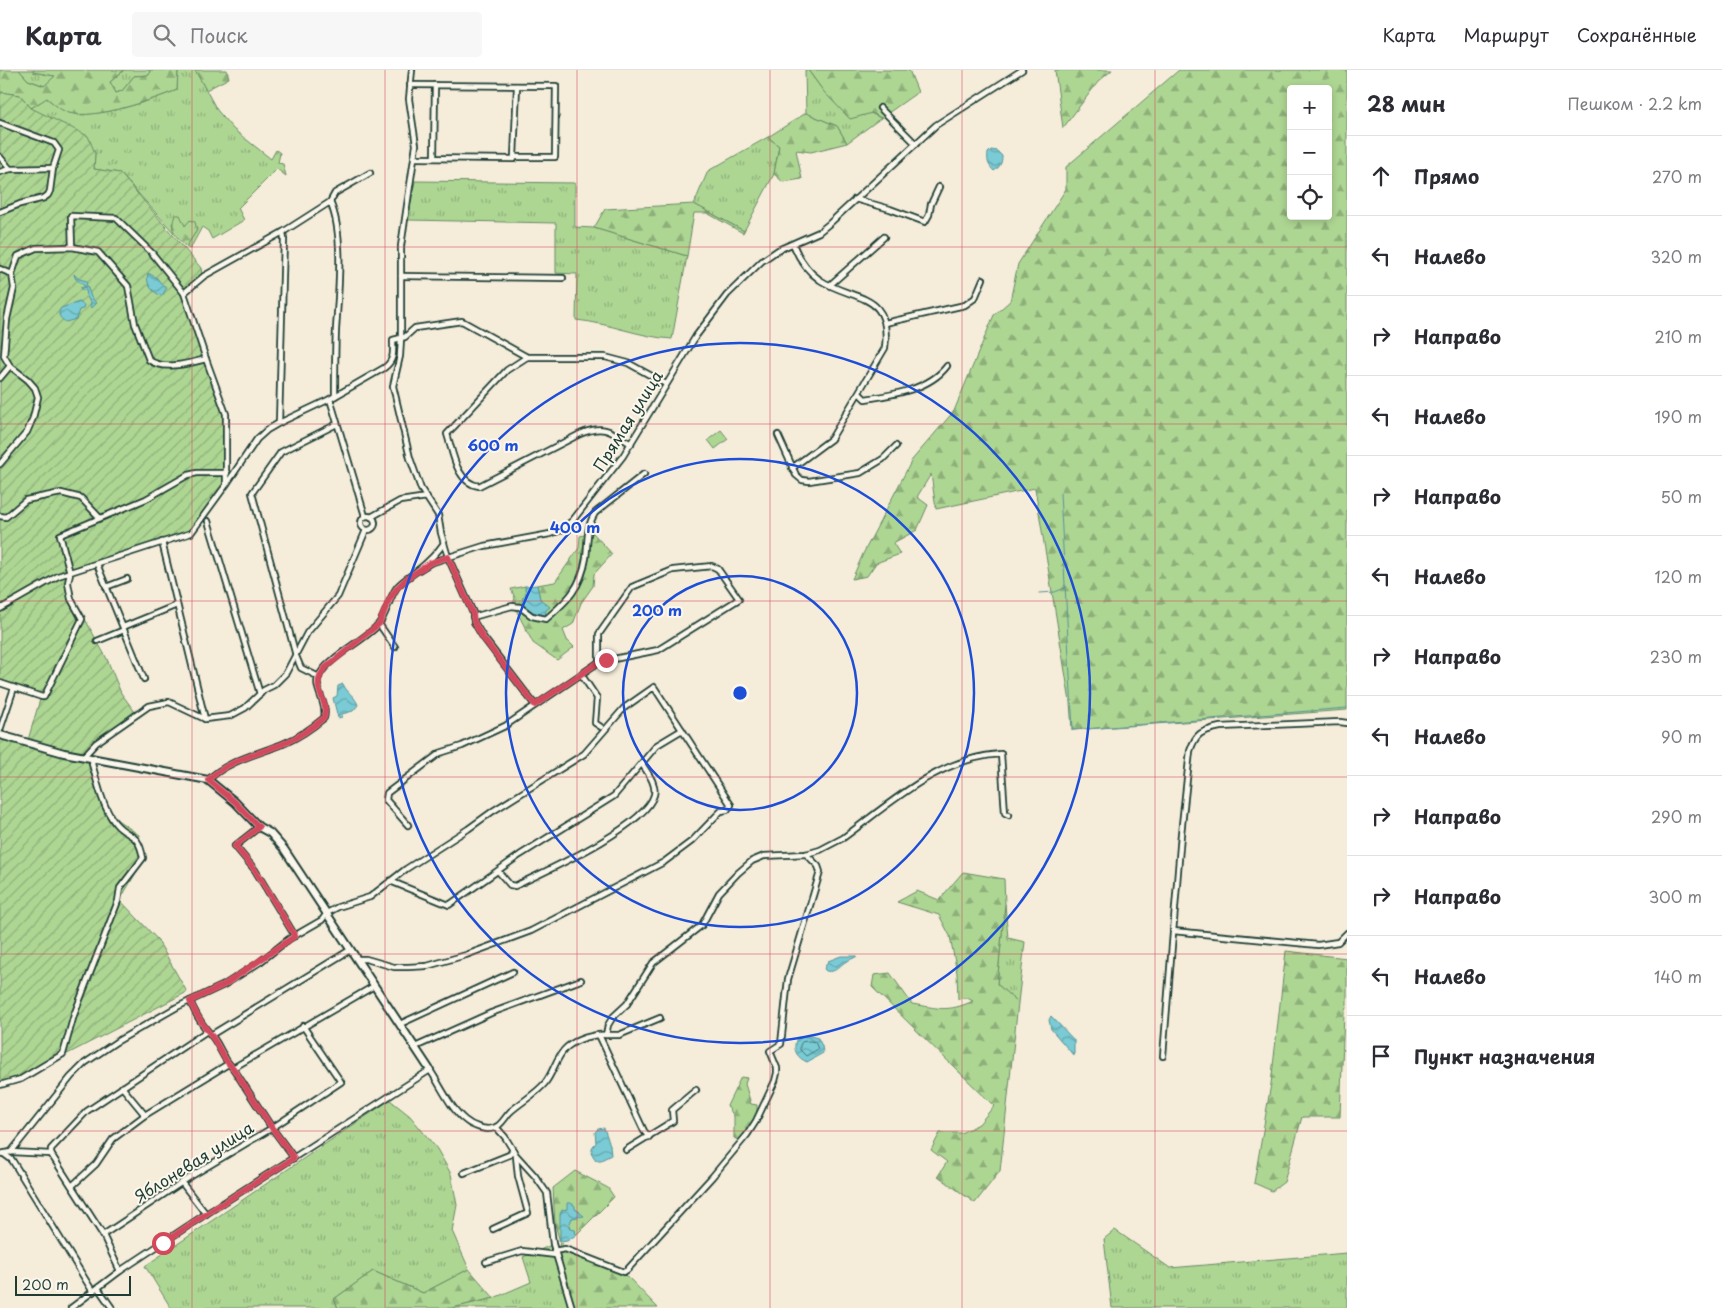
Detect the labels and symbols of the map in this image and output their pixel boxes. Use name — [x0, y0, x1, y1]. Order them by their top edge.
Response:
street label: Прямая улица — [586, 365, 668, 476]
text: 600 m — [467, 433, 519, 456]
text: 400 m — [550, 515, 600, 538]
text: 200 m — [632, 598, 682, 621]
route end — [595, 649, 618, 672]
centre of rings — [731, 684, 749, 702]
street label: Яблоневая улица — [129, 1115, 258, 1208]
route start — [152, 1232, 175, 1255]
scale bar — [15, 1273, 131, 1296]

